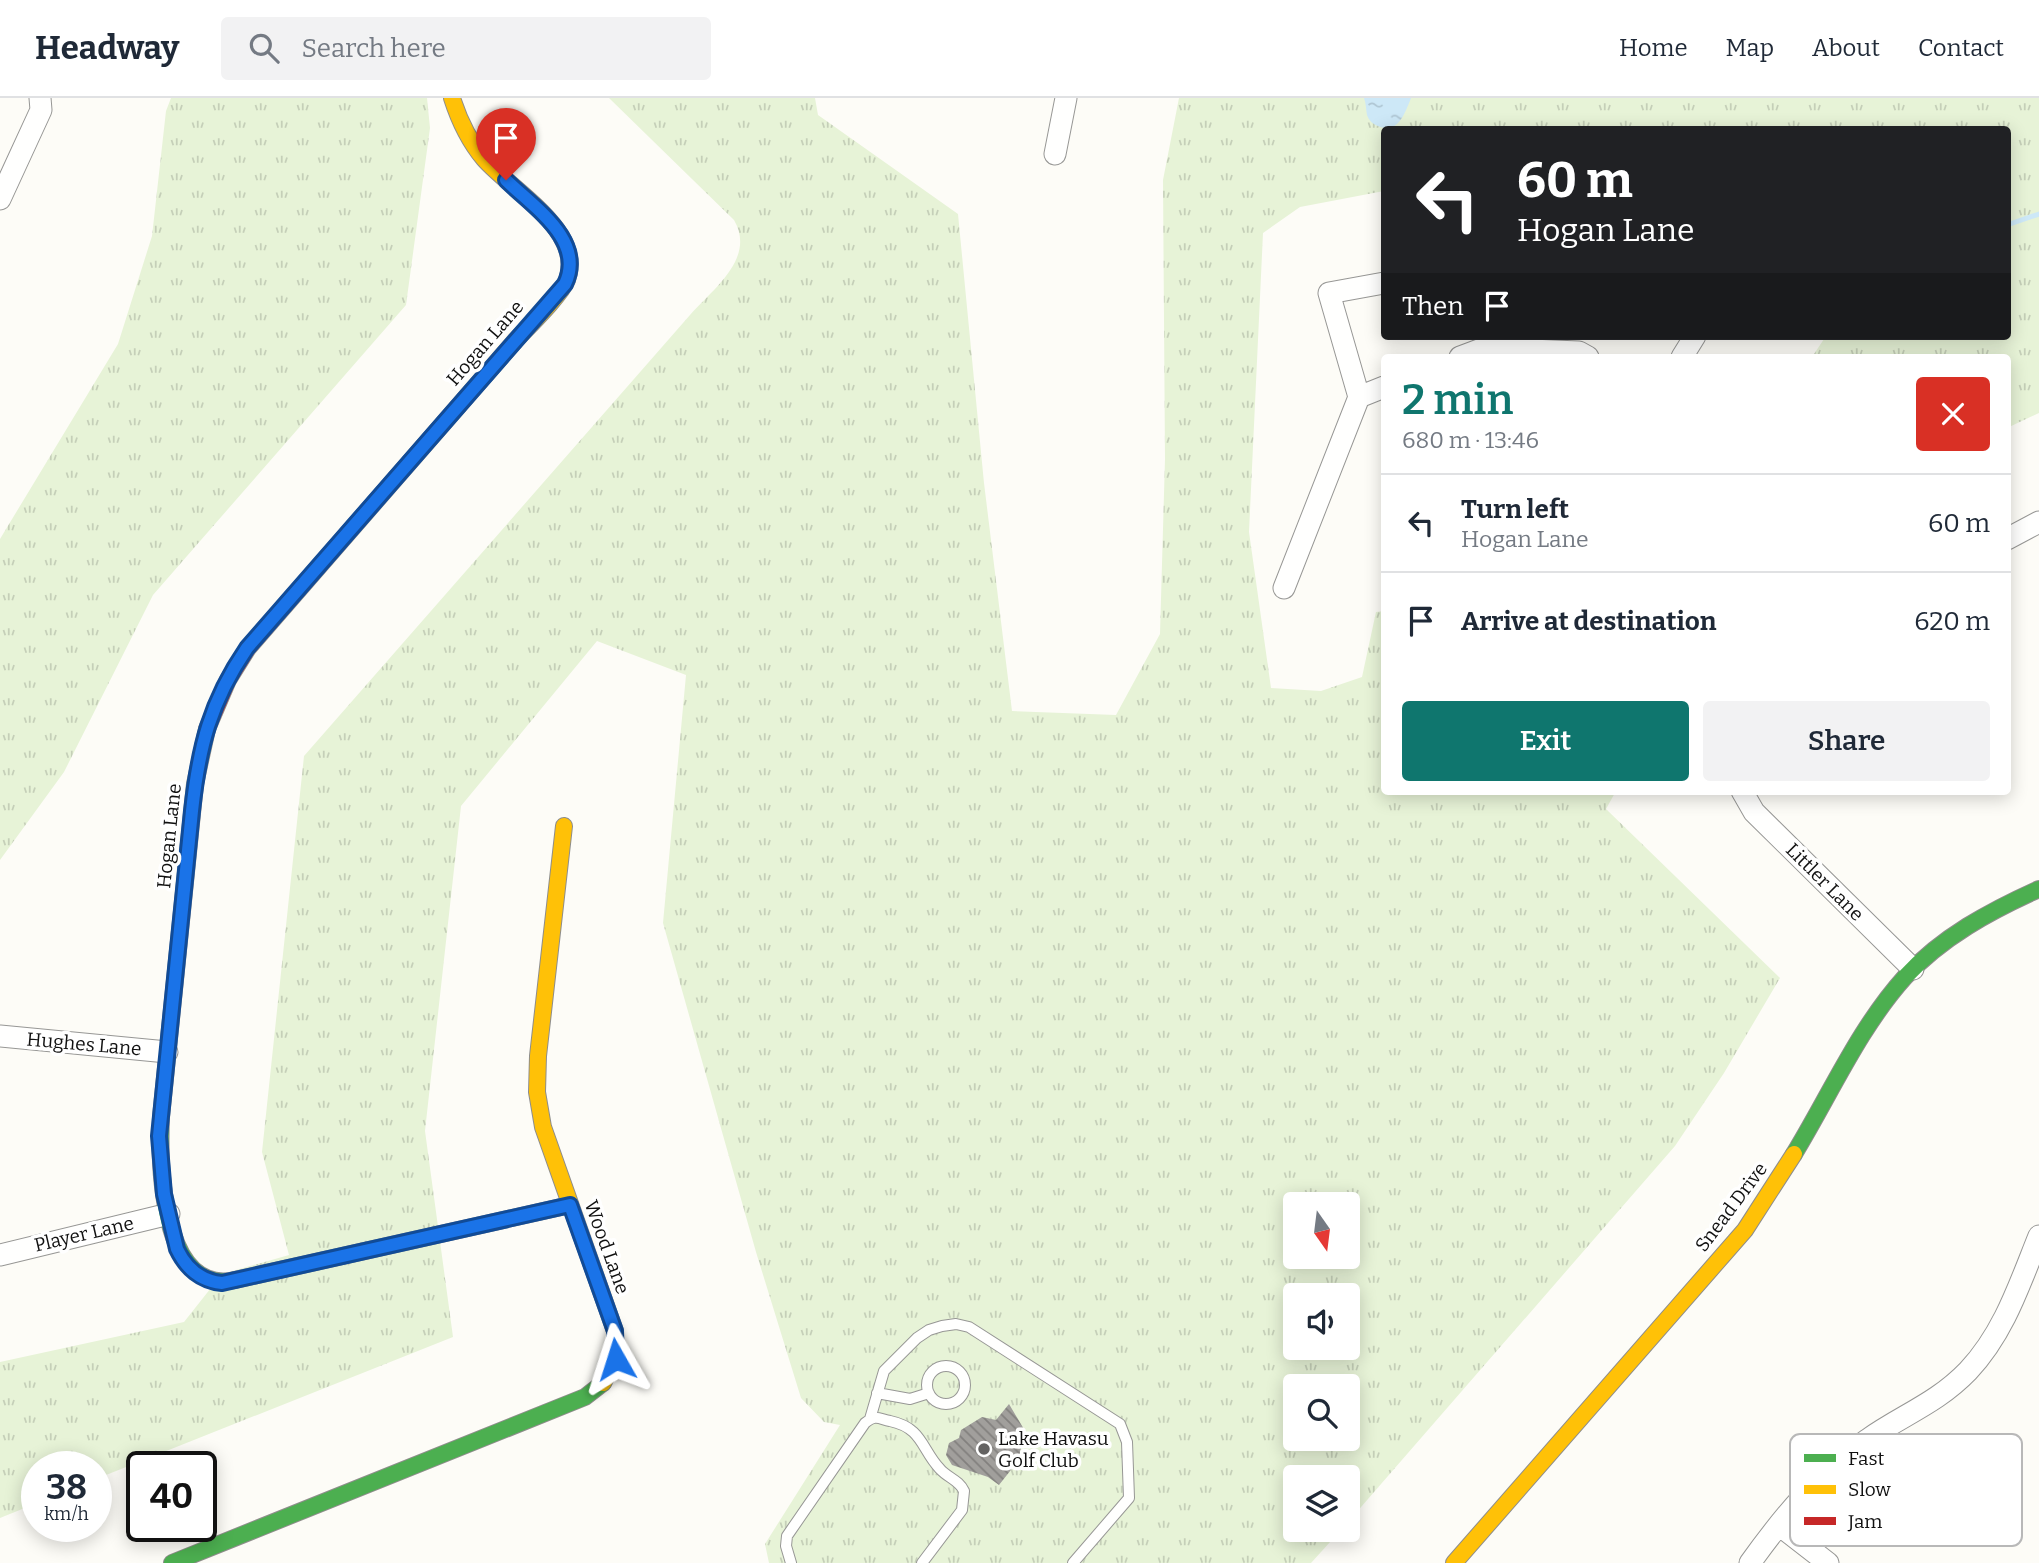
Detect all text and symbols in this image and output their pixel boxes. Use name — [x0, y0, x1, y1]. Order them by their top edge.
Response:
search box — [221, 17, 711, 80]
text: Headway — [35, 28, 179, 68]
icon: search — [245, 29, 283, 67]
text: Search here — [301, 33, 446, 64]
text: Home — [1619, 34, 1688, 62]
text: Map — [1726, 34, 1774, 62]
text: About — [1812, 34, 1880, 62]
text: Contact — [1918, 34, 2004, 62]
pin — [476, 108, 536, 180]
icon: arrive — [487, 119, 525, 157]
text: 60 m — [1517, 151, 1633, 210]
icon: left — [1402, 154, 1493, 245]
text: Hogan Lane — [1517, 211, 1695, 249]
icon: arrive — [1478, 287, 1516, 325]
text: Then — [1402, 291, 1464, 322]
street label: Hogan Lane — [442, 296, 528, 390]
text: 2 min — [1402, 375, 1513, 425]
button: close — [1916, 377, 1990, 451]
text: 680 m · 13:46 — [1402, 426, 1539, 454]
text: Turn left — [1461, 494, 1569, 525]
icon: left — [1402, 504, 1440, 542]
text: 60 m — [1928, 508, 1990, 539]
text: Hogan Lane — [1461, 525, 1589, 553]
icon: arrive — [1402, 602, 1440, 640]
text: Arrive at destination — [1461, 606, 1716, 637]
text: 620 m — [1914, 606, 1990, 637]
button: Exit — [1402, 701, 1689, 781]
button: Share — [1703, 701, 1990, 781]
street label: Hogan Lane — [152, 782, 186, 890]
street label: Littler Lane — [1781, 838, 1869, 926]
street label: Hughes Lane — [25, 1028, 143, 1060]
street label: Snead Drive — [1690, 1158, 1772, 1256]
north arrow — [1283, 1192, 1360, 1269]
map controls — [1283, 1192, 1360, 1542]
street label: Wood Lane — [579, 1197, 635, 1297]
street label: Player Lane — [32, 1211, 136, 1257]
button: sound — [1283, 1283, 1360, 1360]
position arrow — [579, 1322, 653, 1396]
button: search — [1283, 1374, 1360, 1451]
place label: Lake Havasu Golf Club — [998, 1427, 1109, 1472]
legend — [1790, 1434, 2022, 1546]
marker: Lake Havasu Golf Club — [976, 1441, 992, 1457]
text: Fast — [1848, 1447, 1885, 1470]
speed limit sign: 40 — [126, 1451, 217, 1542]
button: layers — [1283, 1465, 1360, 1542]
text: 38 — [46, 1466, 87, 1508]
text: Slow — [1848, 1478, 1891, 1501]
text: km/h — [44, 1503, 89, 1525]
text: Jam — [1847, 1510, 1882, 1533]

